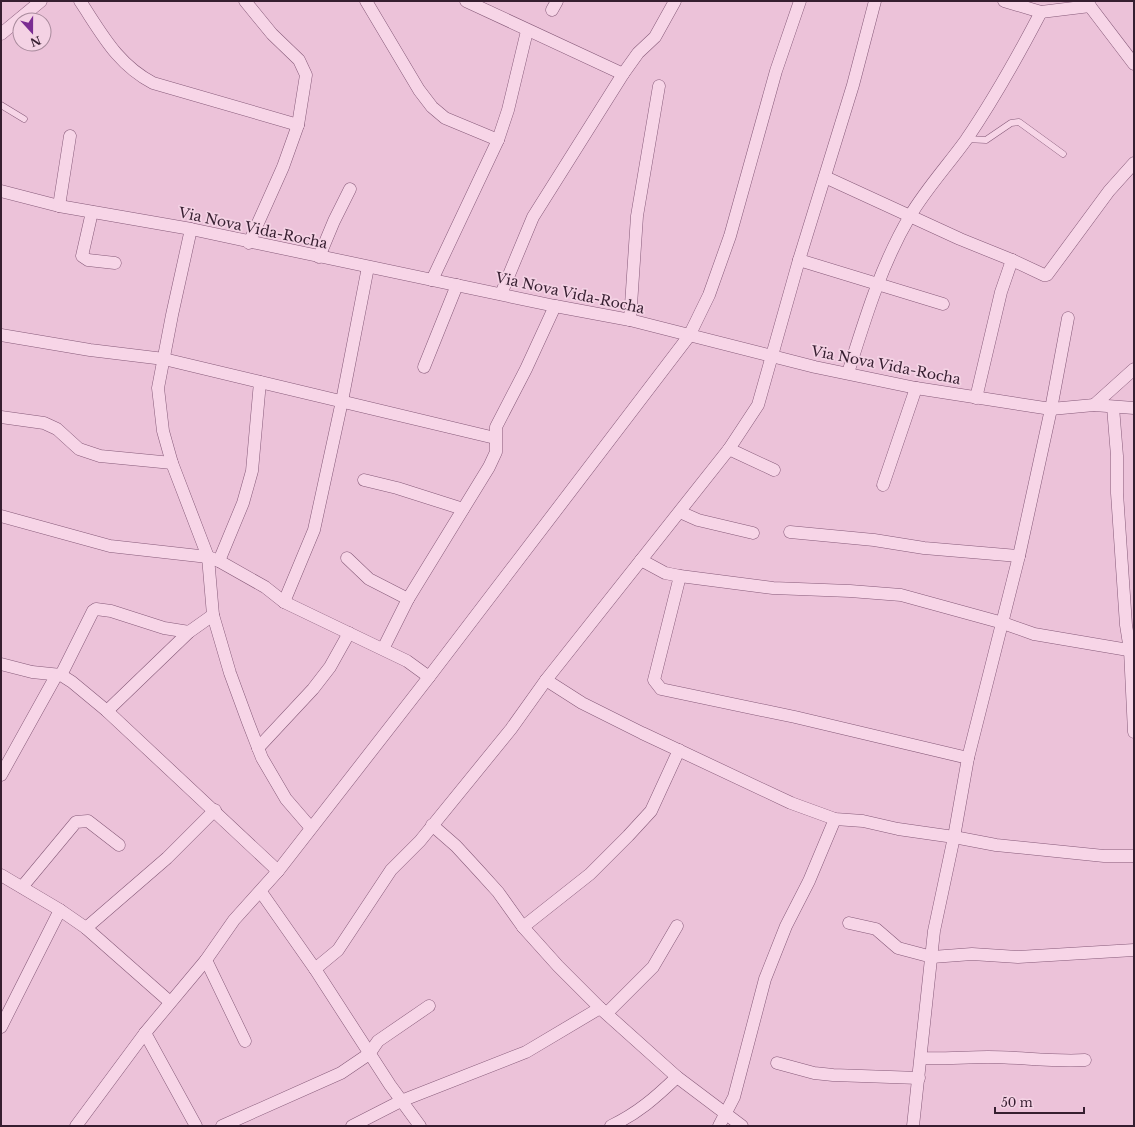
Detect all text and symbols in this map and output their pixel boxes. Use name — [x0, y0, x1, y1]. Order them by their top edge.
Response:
north arrow — [12, 12, 52, 52]
text: N — [28, 33, 43, 50]
street label: Via Nova Vida-Rocha — [176, 203, 329, 253]
street label: Via Nova Vida-Rocha — [493, 268, 646, 318]
street label: Via Nova Vida-Rocha — [809, 341, 962, 388]
scale bar — [995, 1089, 1084, 1115]
text: 50 m — [1001, 1095, 1033, 1110]

